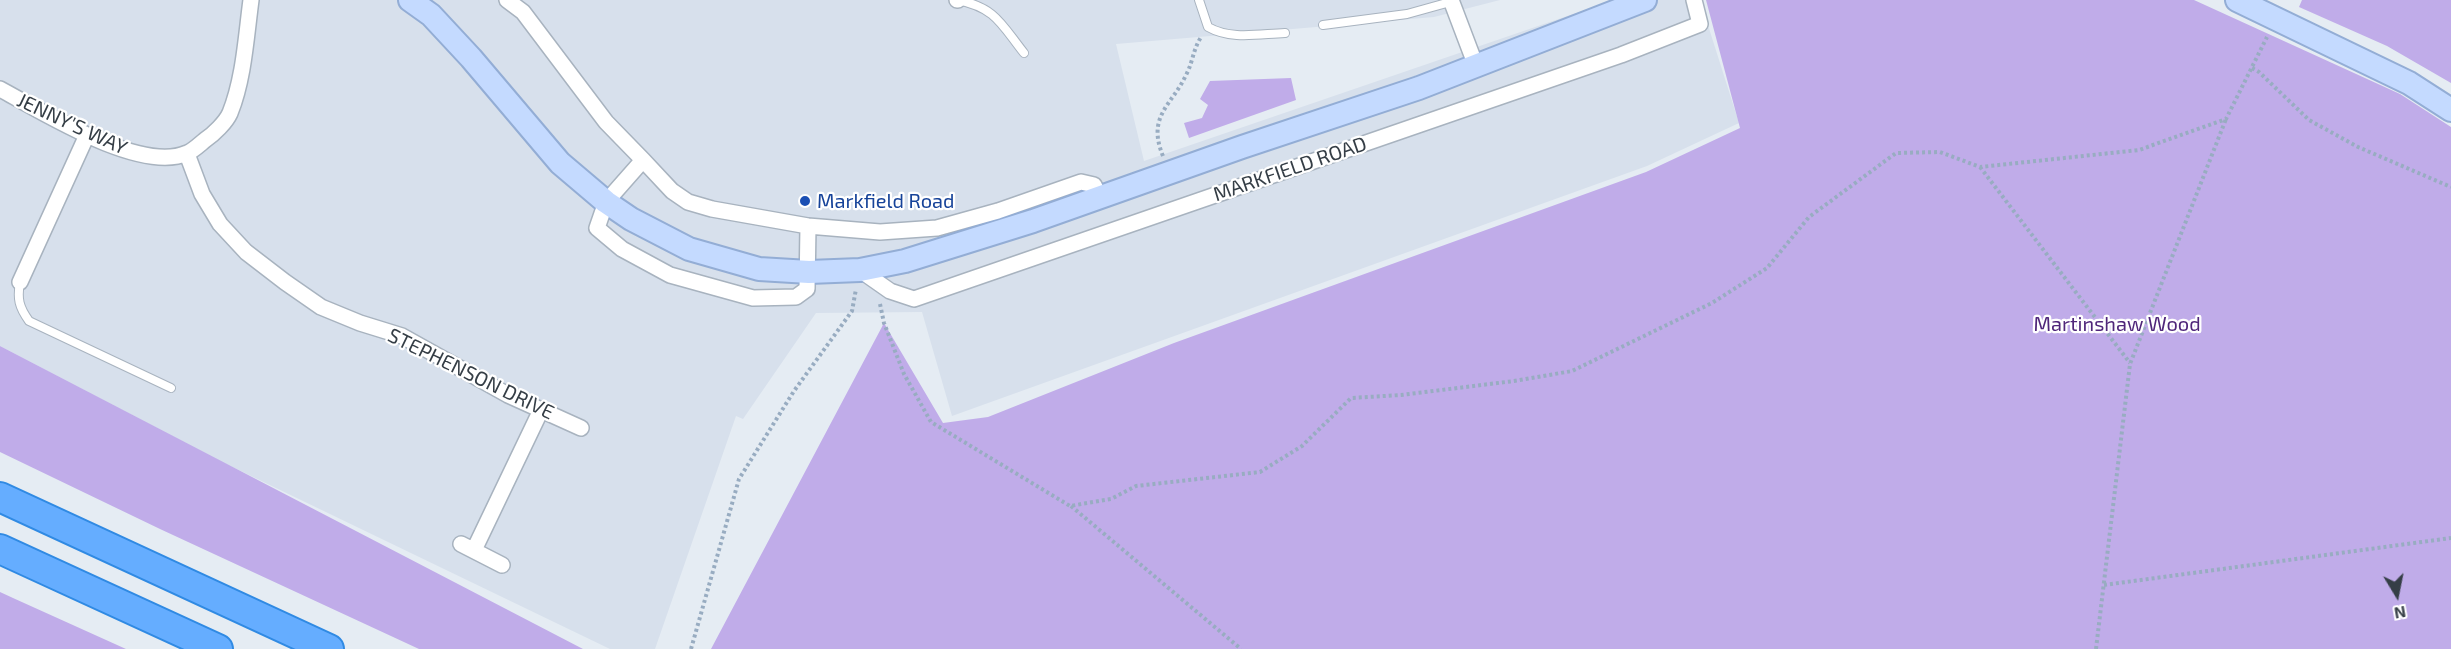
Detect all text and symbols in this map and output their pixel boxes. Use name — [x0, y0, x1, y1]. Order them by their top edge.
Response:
street label: JENNY'S WAY — [13, 88, 131, 160]
street label: MARKFIELD ROAD — [1210, 131, 1370, 207]
place label: Markfield Road — [817, 189, 954, 213]
marker: Markfield Road — [798, 194, 812, 208]
park label: Martinshaw Wood — [2033, 312, 2201, 336]
street label: STEPHENSON DRIVE — [384, 323, 558, 425]
north arrow — [2367, 565, 2427, 625]
text: N — [2393, 603, 2408, 624]

